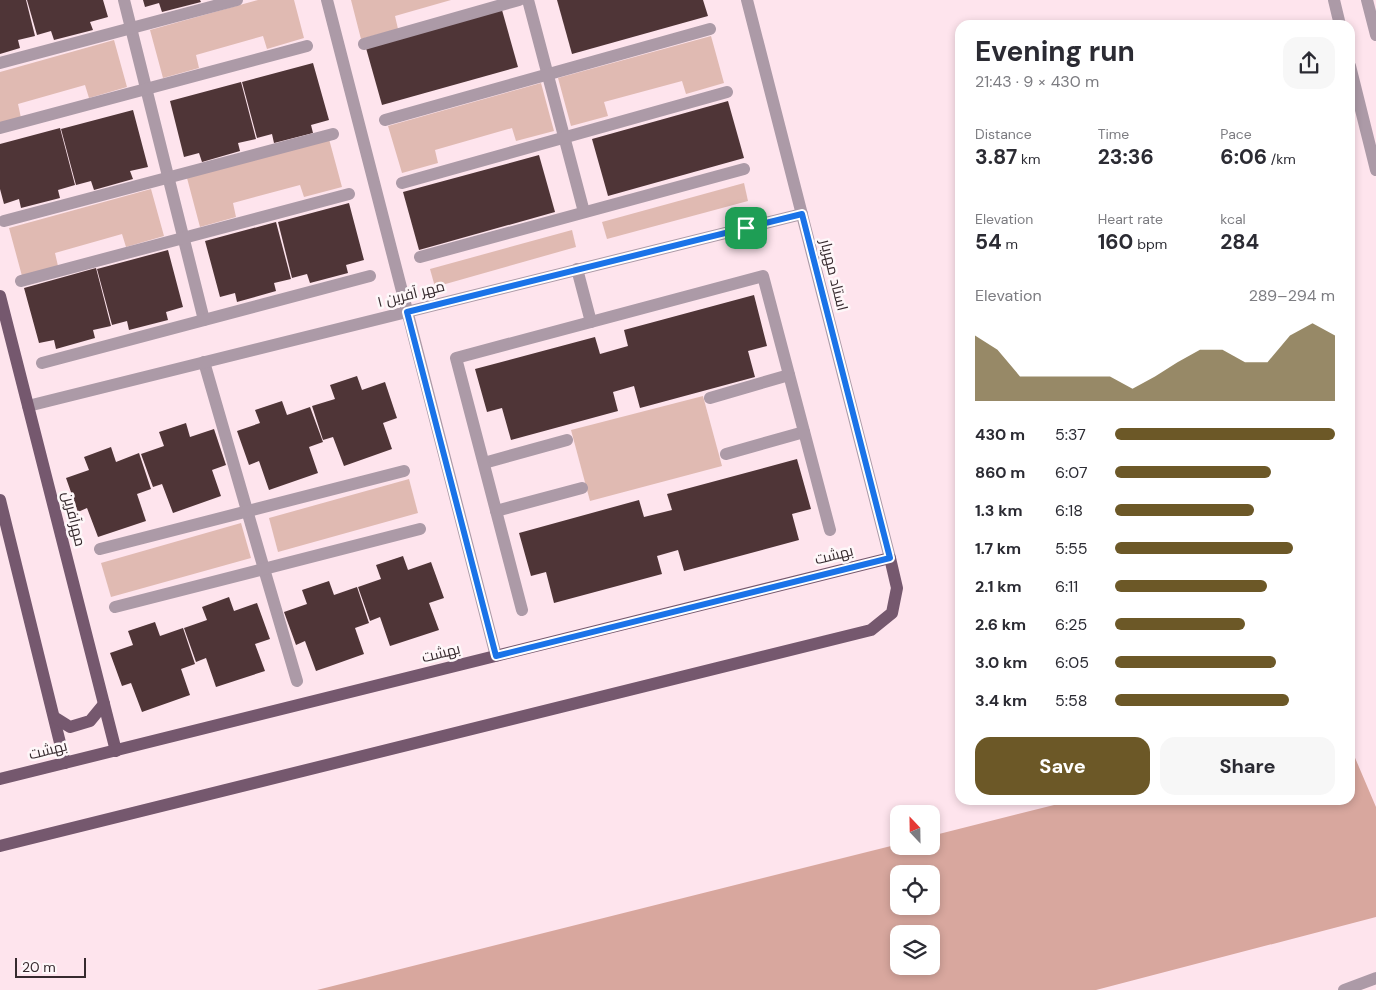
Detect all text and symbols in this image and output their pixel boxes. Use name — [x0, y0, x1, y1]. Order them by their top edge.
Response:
text: Evening run — [975, 33, 1135, 70]
button: share — [1283, 37, 1335, 89]
text: 21:43 · 9 × 430 m — [975, 71, 1099, 92]
text: Distance — [975, 125, 1032, 143]
text: Time — [1098, 125, 1129, 143]
text: Pace — [1220, 125, 1252, 143]
text: 3.87 — [975, 143, 1017, 171]
text: 23:36 — [1098, 143, 1154, 171]
text: 6:06 — [1220, 143, 1267, 171]
text: km — [1017, 150, 1041, 168]
text: /km — [1267, 150, 1296, 168]
pin — [725, 207, 767, 249]
text: Elevation — [975, 210, 1033, 228]
text: Heart rate — [1098, 210, 1163, 228]
text: kcal — [1220, 210, 1246, 228]
icon: arrive — [732, 214, 760, 242]
text: 54 — [975, 228, 1002, 256]
text: 160 — [1098, 228, 1133, 256]
text: 284 — [1220, 228, 1259, 256]
text: m — [1002, 235, 1018, 253]
text: bpm — [1133, 235, 1167, 253]
street label: استاد مهریار — [815, 236, 853, 313]
street label: مهر آفرین ۱ — [375, 276, 447, 312]
text: Elevation — [975, 285, 1042, 306]
text: 289–294 m — [1249, 285, 1335, 306]
text: 430 m — [975, 424, 1025, 445]
text: 5:37 — [1055, 424, 1086, 445]
text: 860 m — [975, 462, 1025, 483]
text: 6:07 — [1055, 462, 1088, 483]
street label: مهرآفرین — [58, 489, 90, 549]
text: 1.3 km — [975, 500, 1023, 521]
text: 6:18 — [1055, 500, 1083, 521]
text: 1.7 km — [975, 538, 1021, 559]
text: 5:55 — [1055, 538, 1088, 559]
street label: بهشت — [813, 541, 855, 569]
text: 2.1 km — [975, 576, 1022, 597]
text: 6:11 — [1055, 576, 1078, 597]
text: 2.6 km — [975, 614, 1026, 635]
text: 6:25 — [1055, 614, 1087, 635]
street label: بهشت — [420, 639, 462, 667]
text: 3.0 km — [975, 652, 1027, 673]
text: 6:05 — [1055, 652, 1089, 673]
text: 3.4 km — [975, 690, 1027, 711]
text: 5:58 — [1055, 690, 1087, 711]
street label: بهشت — [27, 736, 69, 764]
button: Save — [975, 737, 1150, 795]
button: Share — [1160, 737, 1335, 795]
north arrow — [890, 805, 940, 855]
map controls — [890, 805, 940, 975]
button: locate — [890, 865, 940, 915]
button: layers — [890, 925, 940, 975]
scale bar — [15, 955, 86, 978]
text: 20 m — [22, 958, 56, 976]

